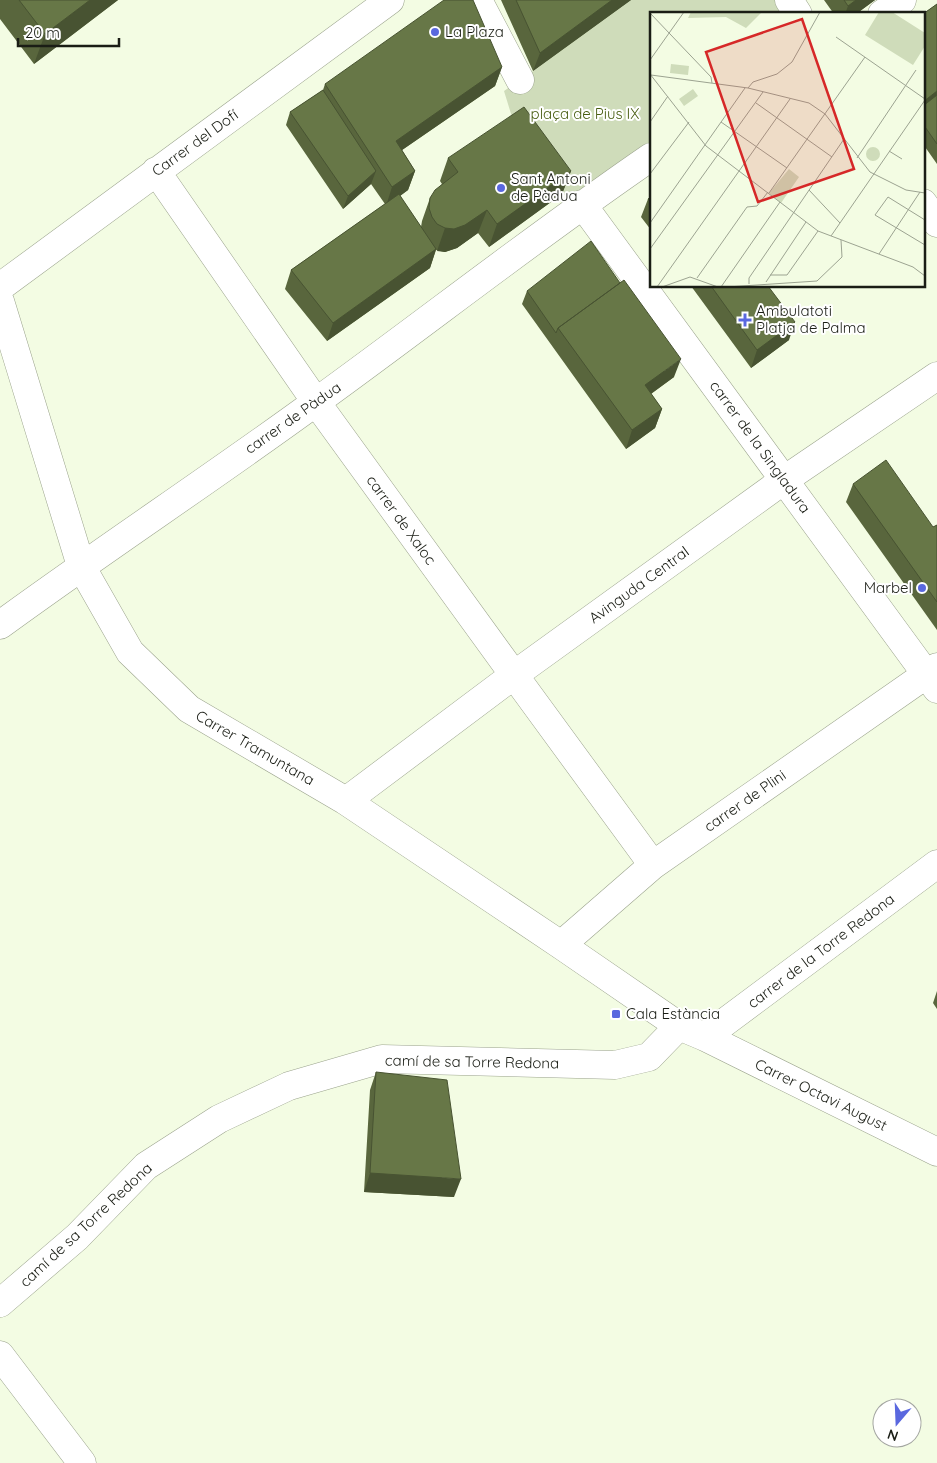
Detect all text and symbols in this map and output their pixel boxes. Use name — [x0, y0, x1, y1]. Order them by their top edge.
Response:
inset map — [650, 12, 924, 288]
scale bar — [18, 15, 119, 47]
place label: La Plaza — [445, 22, 504, 41]
text: 20 m — [25, 23, 60, 42]
marker: La Plaza — [429, 26, 441, 38]
street label: Carrer del Dofí — [148, 104, 242, 180]
park label: plaça de Pius IX — [531, 104, 639, 123]
place label: Sant Antoni de Pàdua — [511, 169, 591, 205]
marker: Sant Antoni de Pàdua — [495, 182, 507, 194]
place label: Ambulatoti Platja de Palma — [756, 301, 866, 337]
marker: Ambulatoti Platja de Palma — [738, 313, 752, 327]
street label: carrer de Pàdua — [241, 377, 344, 458]
street label: carrer de la Singladura — [706, 377, 815, 517]
street label: carrer de Xaloc — [362, 471, 440, 569]
street label: Avinguda Central — [585, 542, 693, 627]
place label: Marbel — [864, 578, 912, 597]
marker: Marbel — [916, 582, 928, 594]
street label: Carrer Tramuntana — [192, 706, 318, 789]
street label: carrer de Plini — [700, 765, 789, 836]
street label: carrer de la Torre Redona — [743, 889, 898, 1012]
place label: Cala Estància — [626, 1004, 720, 1023]
marker: Cala Estància — [610, 1008, 622, 1020]
street label: camí de sa Torre Redona — [385, 1050, 559, 1073]
street label: Carrer Octavi August — [752, 1054, 891, 1135]
street label: camí de sa Torre Redona — [15, 1158, 156, 1291]
north arrow — [872, 1398, 922, 1448]
text: N — [885, 1425, 901, 1445]

